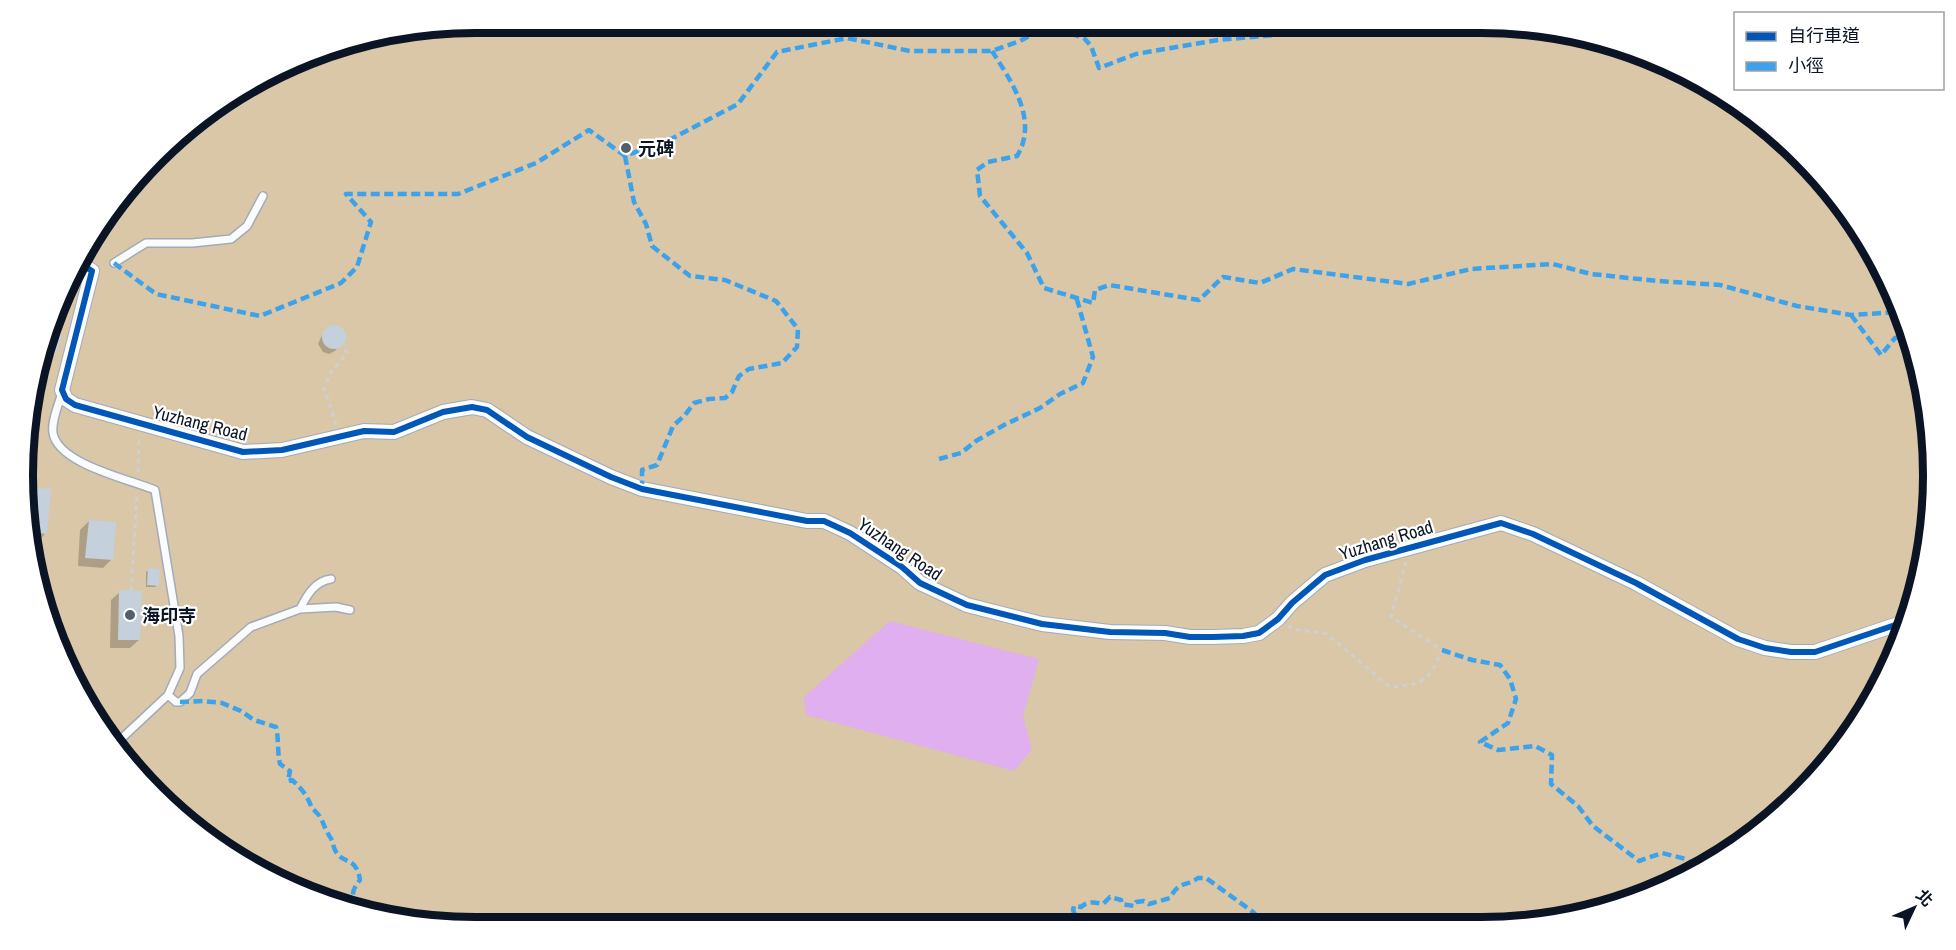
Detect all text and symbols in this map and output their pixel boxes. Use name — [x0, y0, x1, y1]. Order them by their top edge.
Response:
legend — [1734, 12, 1944, 90]
text: 自行車道 — [1788, 23, 1860, 48]
text: 小徑 — [1788, 53, 1824, 78]
place label: 元碑 — [638, 136, 674, 161]
marker: 元碑 — [619, 141, 633, 155]
street label: Yuzhang Road — [150, 399, 250, 447]
street label: Yuzhang Road — [853, 512, 947, 586]
street label: Yuzhang Road — [1336, 514, 1436, 566]
place label: 海印寺 — [142, 603, 196, 628]
marker: 海印寺 — [123, 608, 137, 622]
north arrow — [1884, 878, 1944, 938]
text: 北 — [1911, 884, 1938, 911]

